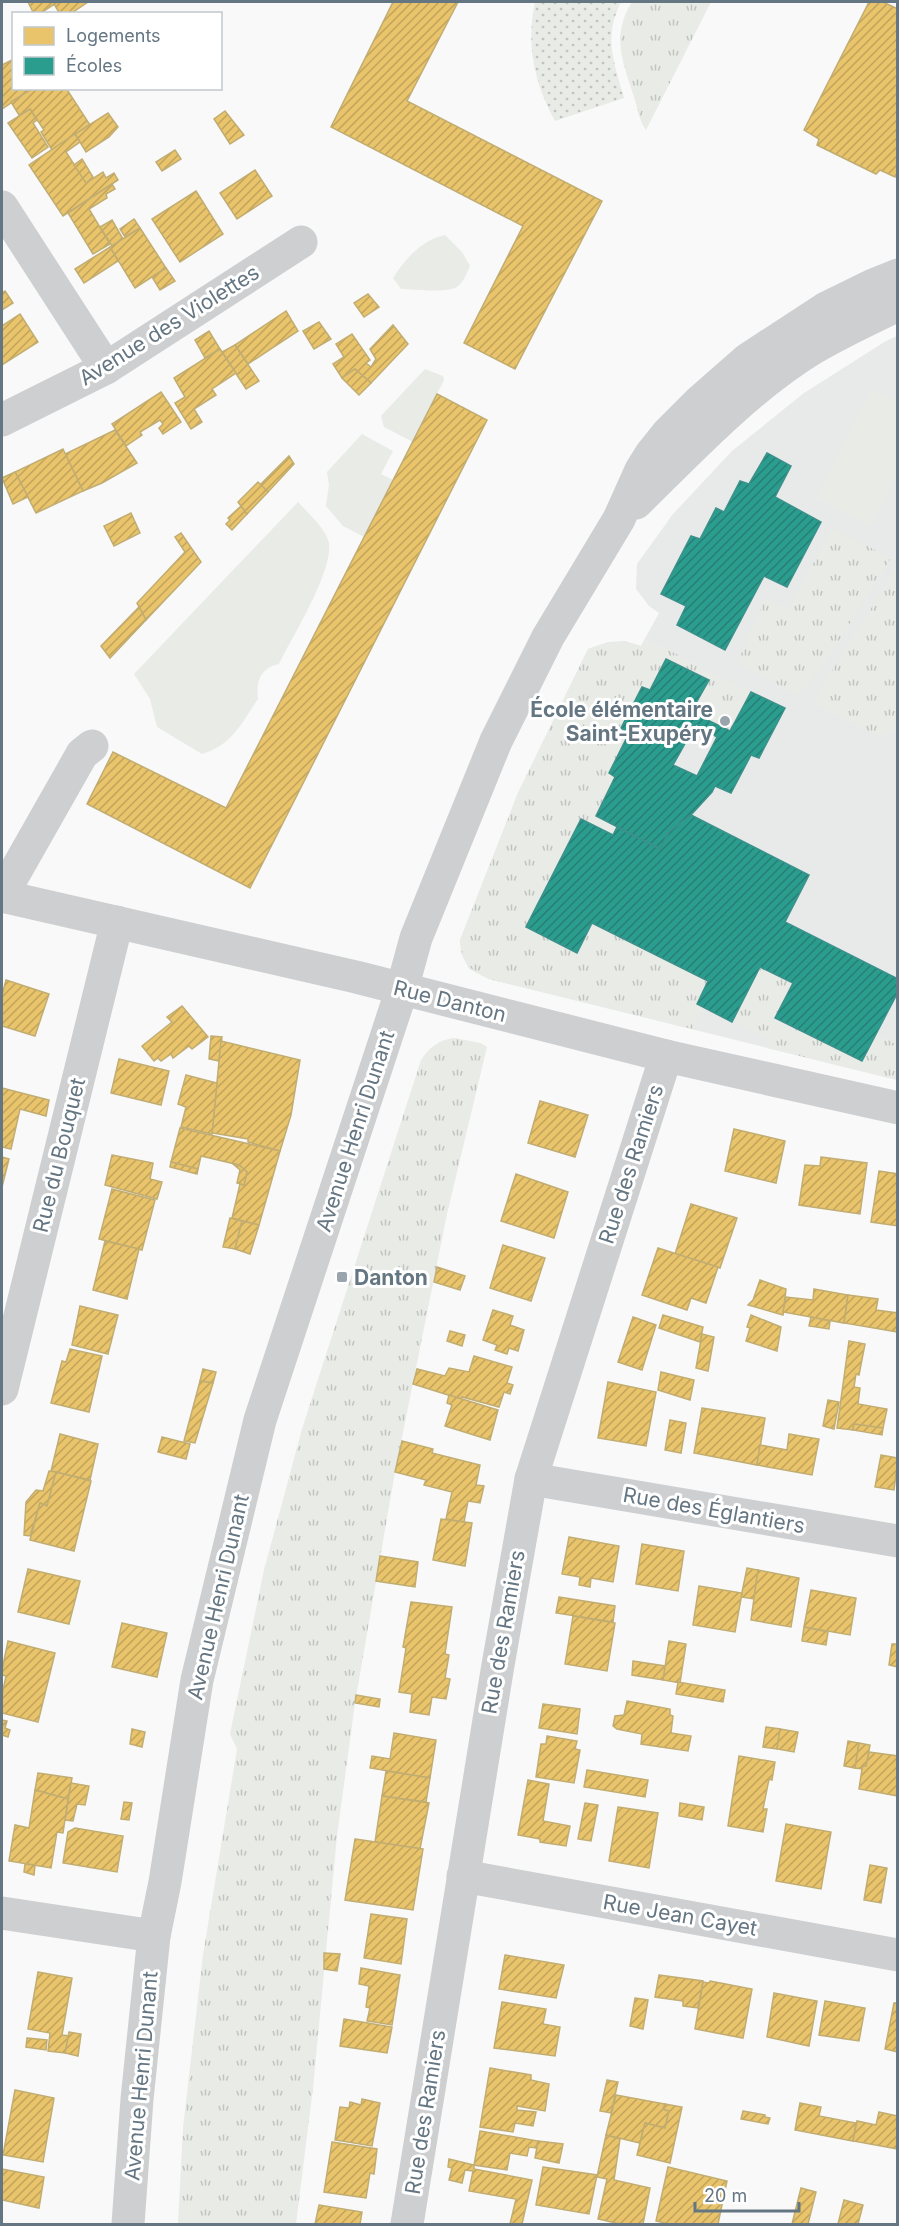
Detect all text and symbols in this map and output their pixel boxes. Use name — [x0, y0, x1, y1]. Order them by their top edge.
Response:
legend — [12, 12, 222, 90]
text: Logements — [66, 25, 161, 46]
text: Écoles — [66, 54, 122, 76]
street label: Avenue des Violettes — [74, 259, 264, 391]
place label: École élémentaire Saint-Exupéry — [530, 696, 713, 746]
marker: École élémentaire Saint-Exupéry — [718, 714, 732, 728]
street label: Rue Danton — [391, 975, 509, 1027]
street label: Avenue Henri Dunant — [311, 1027, 399, 1235]
street label: Rue du Bouquet — [28, 1075, 90, 1235]
street label: Rue des Ramiers — [593, 1081, 669, 1247]
place label: Danton — [354, 1265, 428, 1290]
marker: Danton — [335, 1270, 349, 1284]
street label: Rue des Églantiers — [621, 1481, 807, 1538]
street label: Avenue Henri Dunant — [182, 1492, 254, 1702]
street label: Rue des Ramiers — [476, 1548, 530, 1716]
street label: Rue Jean Cayet — [601, 1889, 759, 1941]
street label: Avenue Henri Dunant — [119, 1970, 163, 2182]
street label: Rue des Ramiers — [400, 2028, 450, 2196]
scale bar — [695, 2175, 798, 2213]
text: 20 m — [704, 2185, 747, 2206]

